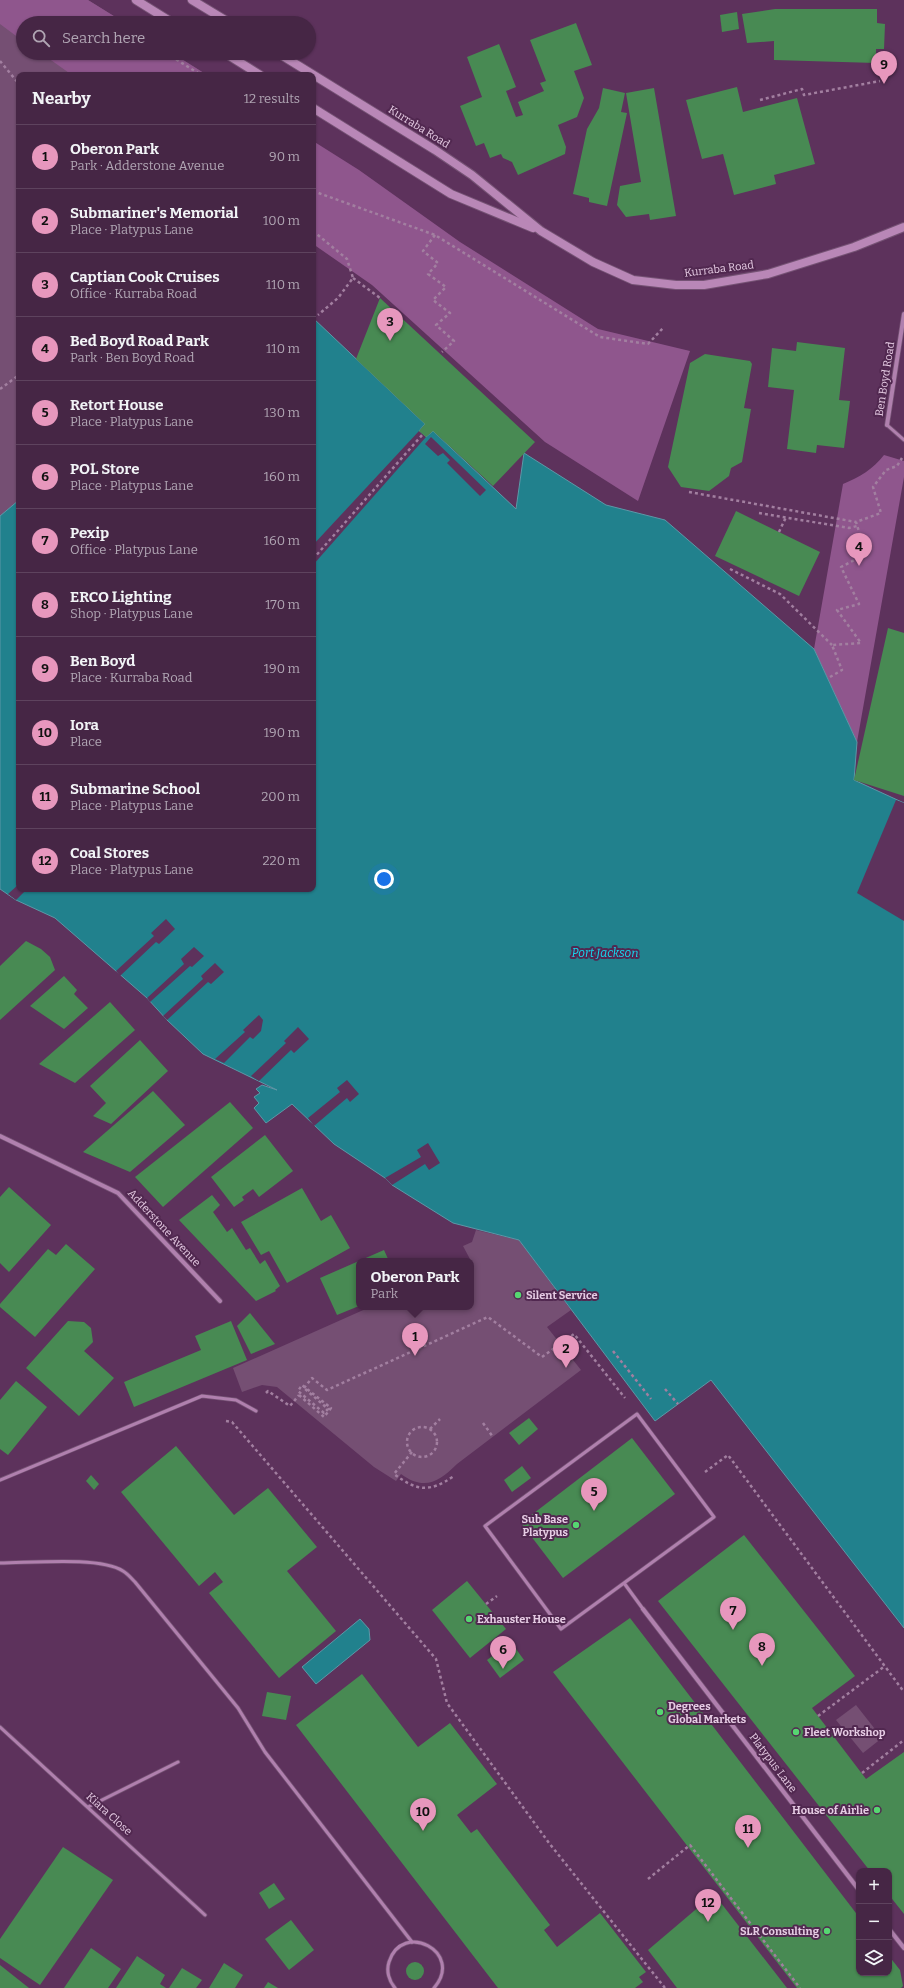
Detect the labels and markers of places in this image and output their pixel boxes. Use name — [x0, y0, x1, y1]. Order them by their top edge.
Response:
pin: 9 — [871, 51, 897, 84]
pin: 3 — [377, 308, 403, 341]
pin: 4 — [846, 533, 872, 566]
place label: Silent Service — [526, 1289, 598, 1302]
marker: Silent Service — [513, 1290, 523, 1300]
pin: 1 — [402, 1323, 428, 1356]
pin: 2 — [553, 1335, 579, 1368]
pin: 5 — [581, 1478, 607, 1511]
place label: Sub Base Platypus — [522, 1513, 569, 1539]
marker: Sub Base Platypus — [571, 1520, 581, 1530]
pin: 7 — [720, 1597, 746, 1630]
place label: Exhauster House — [477, 1613, 566, 1626]
marker: Exhauster House — [464, 1614, 474, 1624]
pin: 8 — [749, 1633, 775, 1666]
pin: 6 — [490, 1636, 516, 1669]
place label: Degrees Global Markets — [668, 1700, 747, 1726]
marker: Degrees Global Markets — [655, 1707, 665, 1717]
place label: Fleet Workshop — [804, 1726, 886, 1739]
marker: Fleet Workshop — [791, 1727, 801, 1737]
pin: 10 — [410, 1798, 436, 1831]
place label: House of Airlie — [792, 1804, 869, 1817]
marker: House of Airlie — [872, 1805, 882, 1815]
pin: 11 — [735, 1815, 761, 1848]
pin: 12 — [695, 1889, 721, 1922]
place label: SLR Consulting — [740, 1925, 820, 1938]
marker: SLR Consulting — [822, 1926, 832, 1936]

